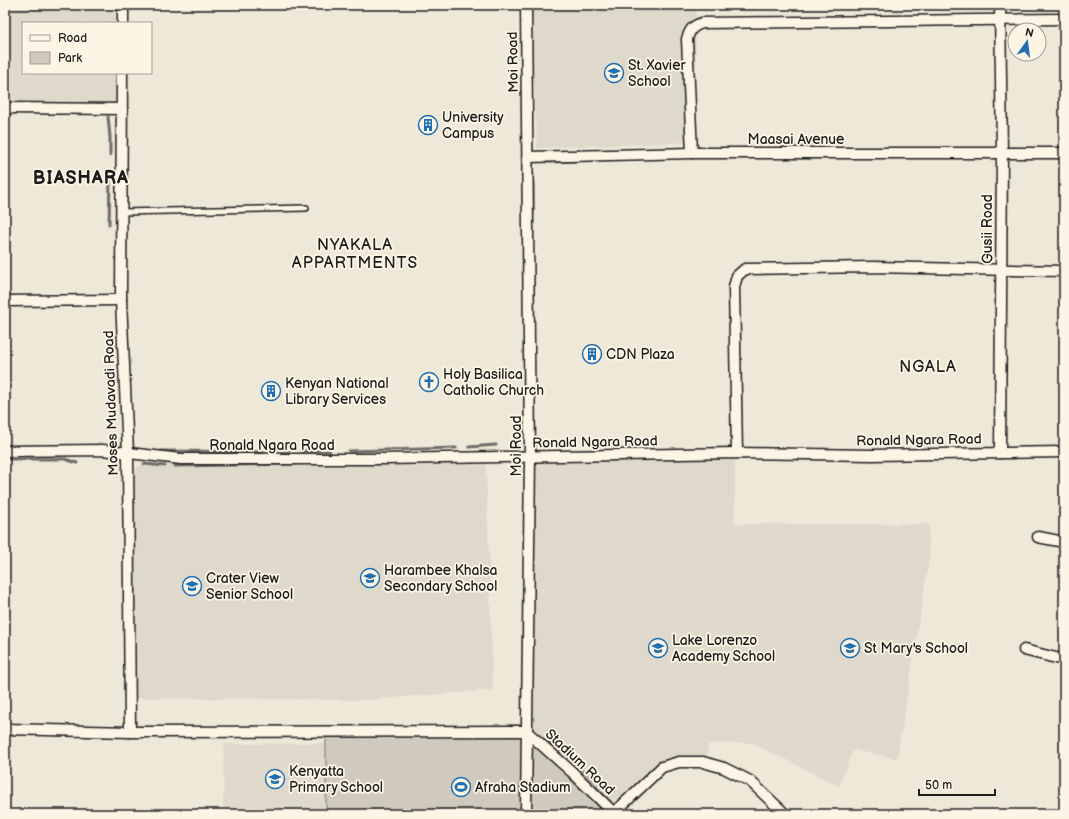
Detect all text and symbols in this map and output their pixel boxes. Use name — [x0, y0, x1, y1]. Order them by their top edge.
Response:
legend — [22, 22, 152, 74]
north arrow — [1007, 22, 1047, 62]
text: N — [1024, 25, 1035, 40]
text: Road — [58, 31, 87, 46]
street label: Moi Road — [504, 31, 522, 93]
text: Park — [58, 51, 82, 66]
place label: St. Xavier School — [628, 57, 686, 90]
school or university icon: St. Xavier School — [603, 62, 625, 84]
place label: University Campus — [442, 109, 504, 142]
building icon: University Campus — [417, 114, 439, 136]
street label: Maasai Avenue — [748, 131, 844, 148]
district label: BIASHARA — [33, 168, 129, 189]
street label: Gusii Road — [979, 194, 996, 264]
district label: NYAKALA APPARTMENTS — [292, 236, 418, 273]
street label: Moses Mudavadi Road — [100, 330, 122, 476]
building icon: CDN Plaza — [581, 343, 603, 365]
place label: CDN Plaza — [606, 346, 675, 363]
district label: NGALA — [899, 358, 957, 377]
place label: Holy Basilica Catholic Church — [443, 366, 544, 399]
church icon: Holy Basilica Catholic Church — [418, 371, 440, 393]
place label: Kenyan National Library Services — [285, 375, 389, 408]
building icon: Kenyan National Library Services — [260, 380, 282, 402]
street label: Moi Road — [508, 416, 525, 476]
street label: Ronald Ngara Road — [856, 430, 982, 450]
street label: Ronald Ngara Road — [532, 432, 658, 452]
street label: Ronald Ngara Road — [209, 437, 335, 454]
place label: Harambee Khalsa Secondary School — [384, 562, 498, 595]
school or university icon: Harambee Khalsa Secondary School — [359, 567, 381, 589]
place label: Crater View Senior School — [206, 570, 293, 603]
school or university icon: Crater View Senior School — [181, 575, 203, 597]
place label: Lake Lorenzo Academy School — [672, 632, 775, 665]
school or university icon: Lake Lorenzo Academy School — [647, 637, 669, 659]
school or university icon: St Mary's School — [839, 637, 861, 659]
place label: St Mary's School — [864, 640, 968, 657]
street label: Stadium Road — [542, 726, 618, 798]
place label: Kenyatta Primary School — [289, 763, 383, 796]
school or university icon: Kenyatta Primary School — [264, 768, 286, 790]
scale bar — [919, 771, 995, 797]
sports icon: Afraha Stadium — [450, 776, 472, 798]
text: 50 m — [925, 778, 952, 793]
place label: Afraha Stadium — [475, 779, 571, 796]

